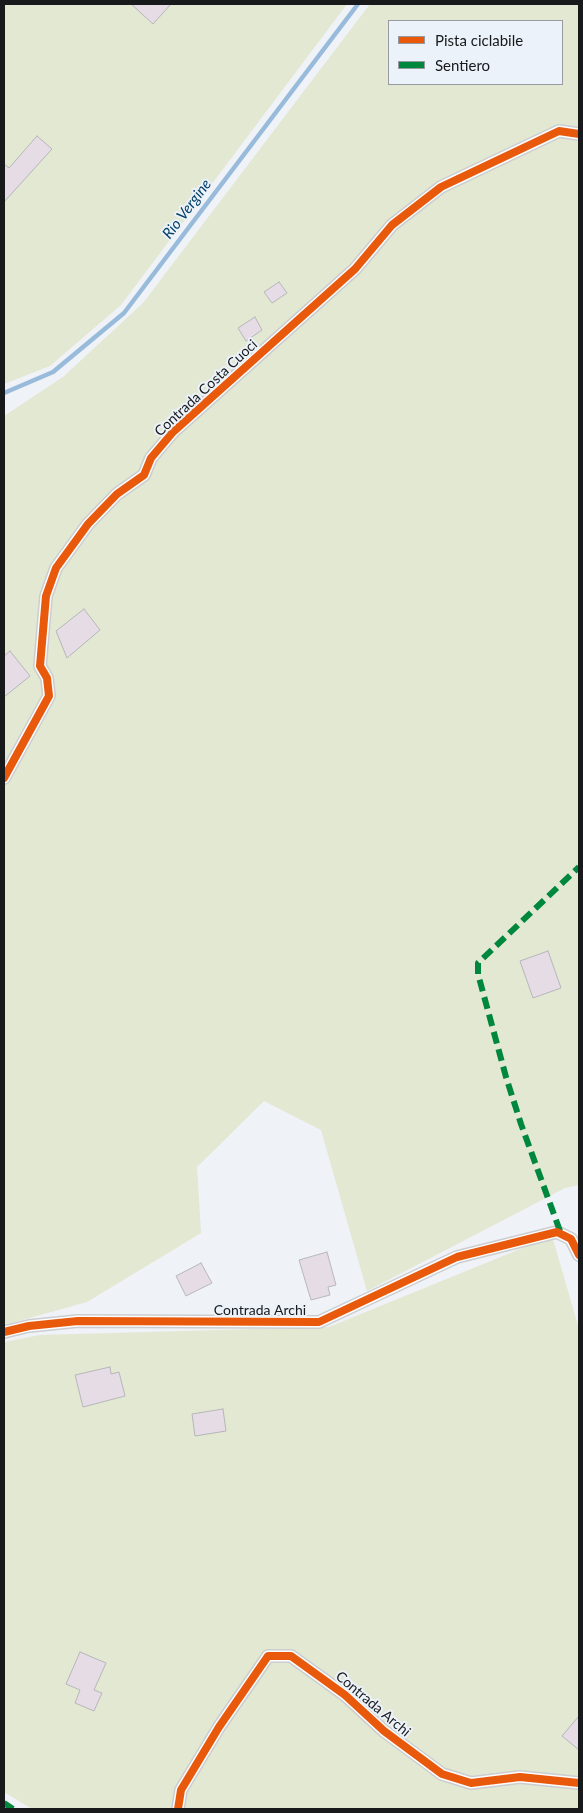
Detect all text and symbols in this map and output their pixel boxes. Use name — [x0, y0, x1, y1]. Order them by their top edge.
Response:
legend — [388, 20, 563, 85]
text: Pista ciclabile — [435, 31, 523, 49]
text: Sentiero — [435, 56, 490, 74]
water label: Rio Vergine — [159, 176, 215, 242]
street label: Contrada Costa Cuoci — [151, 336, 261, 440]
street label: Contrada Archi — [214, 1302, 306, 1318]
street label: Contrada Archi — [332, 1668, 414, 1740]

